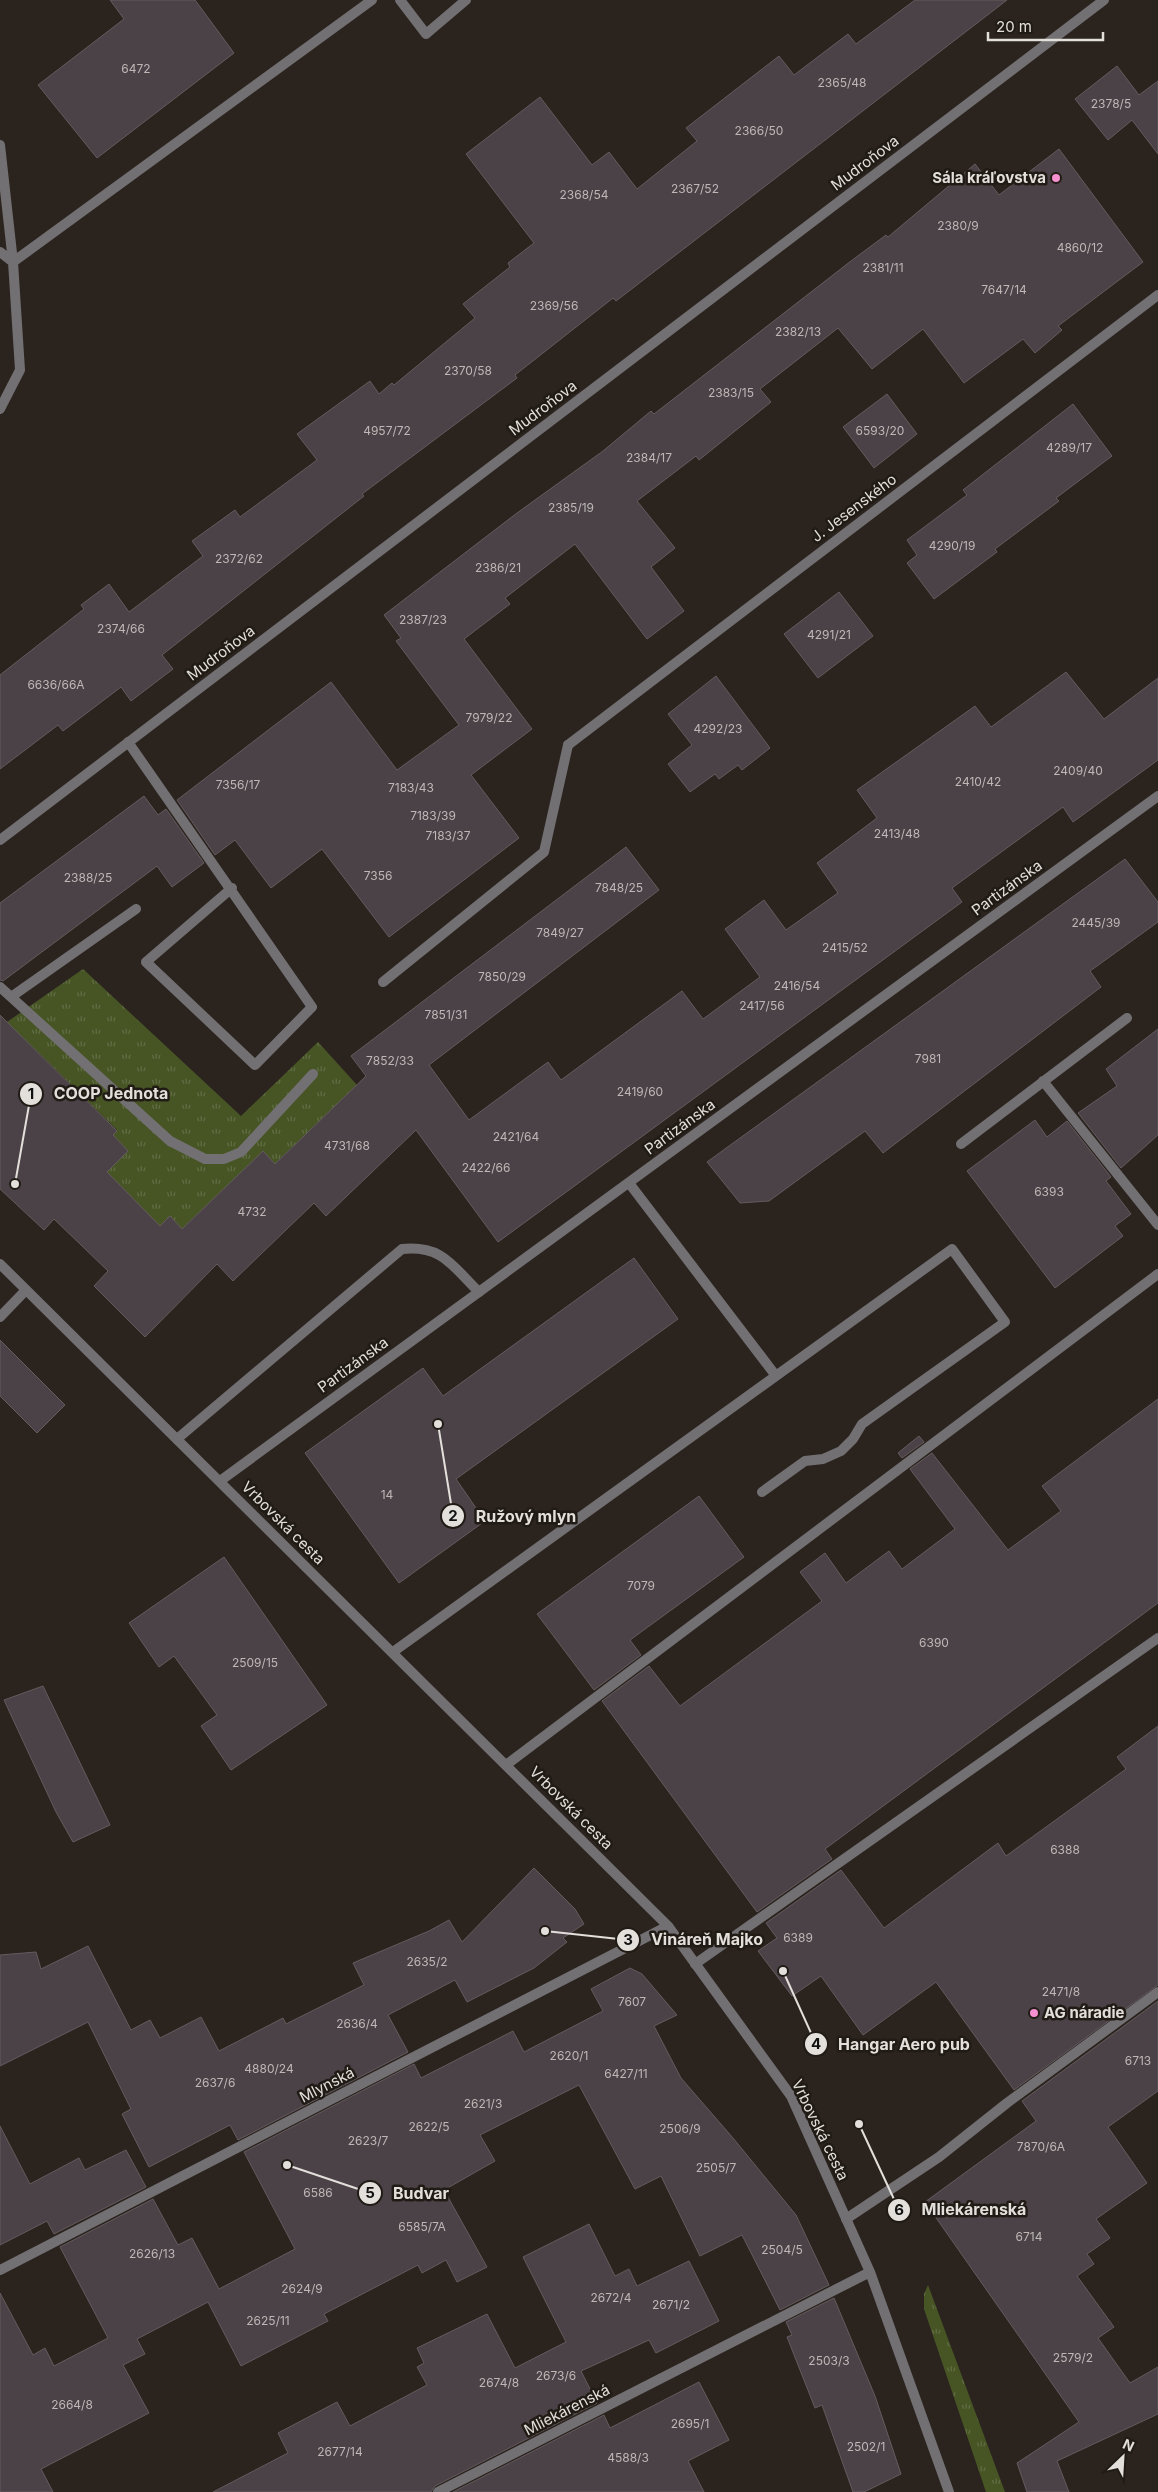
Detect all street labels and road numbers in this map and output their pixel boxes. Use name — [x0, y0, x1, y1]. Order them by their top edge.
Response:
street label: Mudroňova — [827, 131, 902, 194]
street label: Mudroňova — [505, 376, 580, 439]
street label: J. Jesenského — [807, 469, 900, 546]
street label: Mudroňova — [183, 621, 258, 684]
street label: Partizánska — [968, 856, 1046, 920]
street label: Partizánska — [641, 1095, 719, 1159]
street label: Partizánska — [314, 1333, 392, 1397]
street label: Vrbovská cesta — [238, 1477, 329, 1568]
street label: Vrbovská cesta — [526, 1762, 617, 1853]
street label: Mlynská — [296, 2063, 357, 2106]
street label: Vrbovská cesta — [788, 2076, 853, 2183]
street label: Mliekárenská — [521, 2380, 613, 2439]

